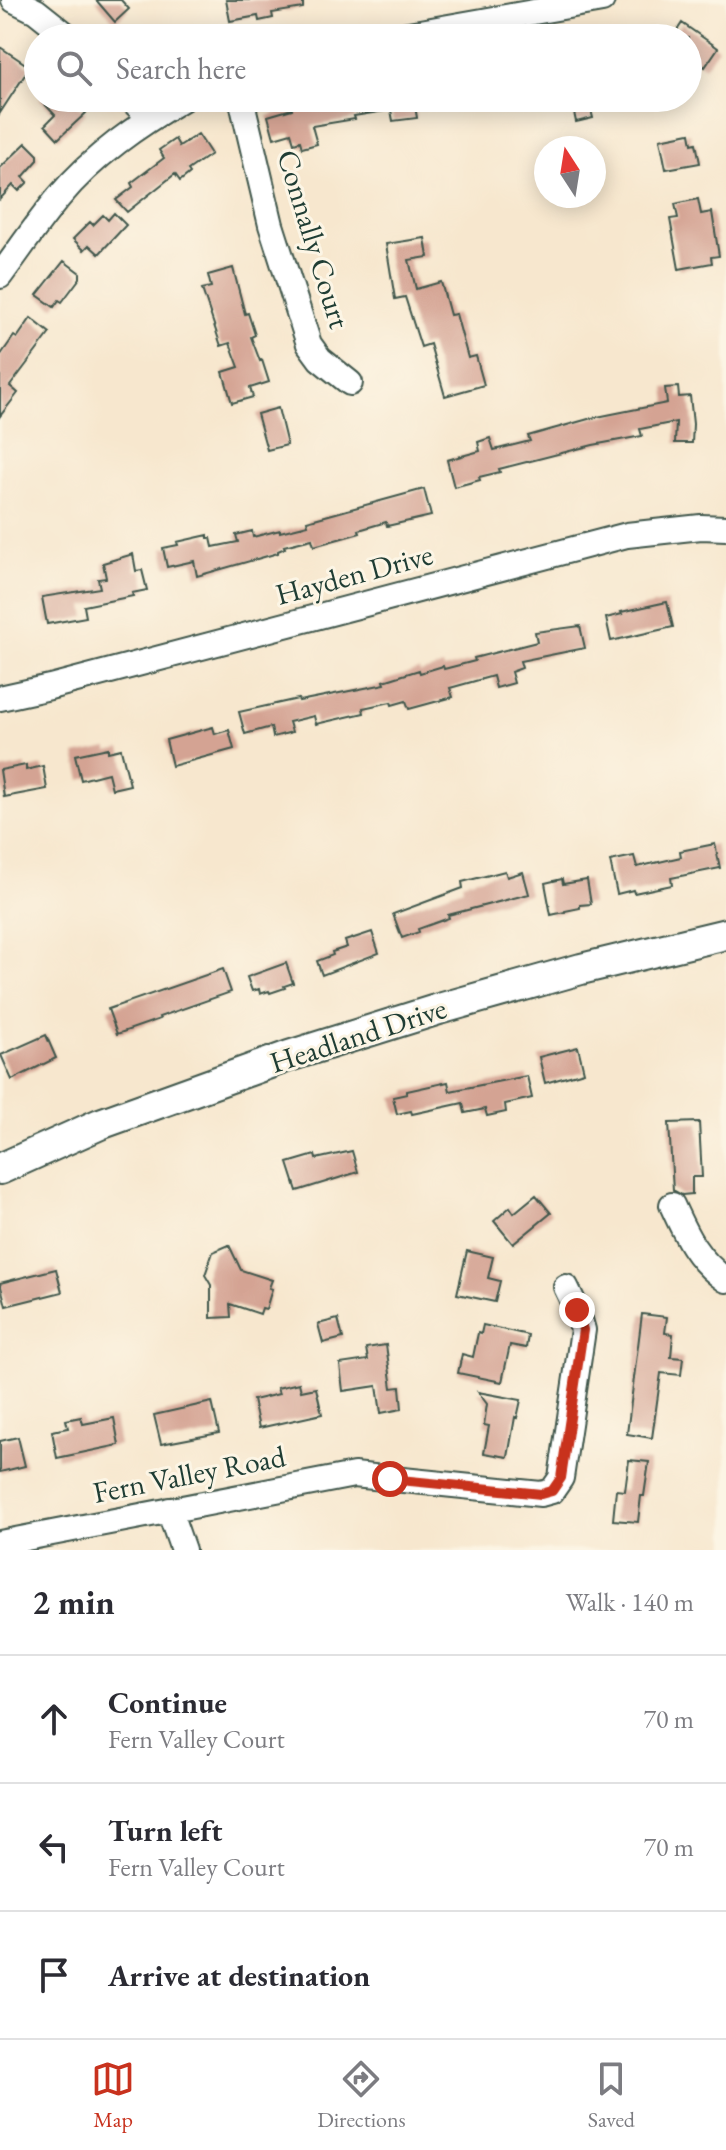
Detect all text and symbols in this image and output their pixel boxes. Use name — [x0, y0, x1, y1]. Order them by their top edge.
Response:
search box — [24, 24, 702, 112]
icon: search — [52, 46, 96, 90]
text: Search here — [116, 49, 246, 88]
north arrow — [534, 136, 606, 208]
street label: Connally Court — [268, 145, 360, 334]
street label: Hayden Drive — [271, 534, 437, 614]
street label: Headland Drive — [265, 988, 451, 1082]
route end — [559, 1292, 595, 1328]
street label: Fern Valley Road — [89, 1436, 289, 1512]
route start — [372, 1461, 408, 1497]
text: 2 min — [32, 1580, 115, 1624]
text: Walk · 140 m — [566, 1585, 694, 1619]
text: Continue — [108, 1683, 227, 1722]
icon: ahead — [32, 1697, 76, 1741]
text: 70 m — [644, 1702, 694, 1736]
text: Fern Valley Court — [108, 1722, 285, 1756]
text: Turn left — [108, 1811, 222, 1850]
icon: left — [32, 1825, 76, 1869]
text: 70 m — [644, 1830, 694, 1864]
text: Fern Valley Court — [108, 1850, 285, 1884]
icon: arrive — [32, 1953, 76, 1997]
text: Arrive at destination — [108, 1956, 370, 1995]
tab: Map — [91, 2057, 135, 2134]
tab: Directions — [317, 2057, 406, 2134]
tab: Saved — [588, 2057, 635, 2134]

